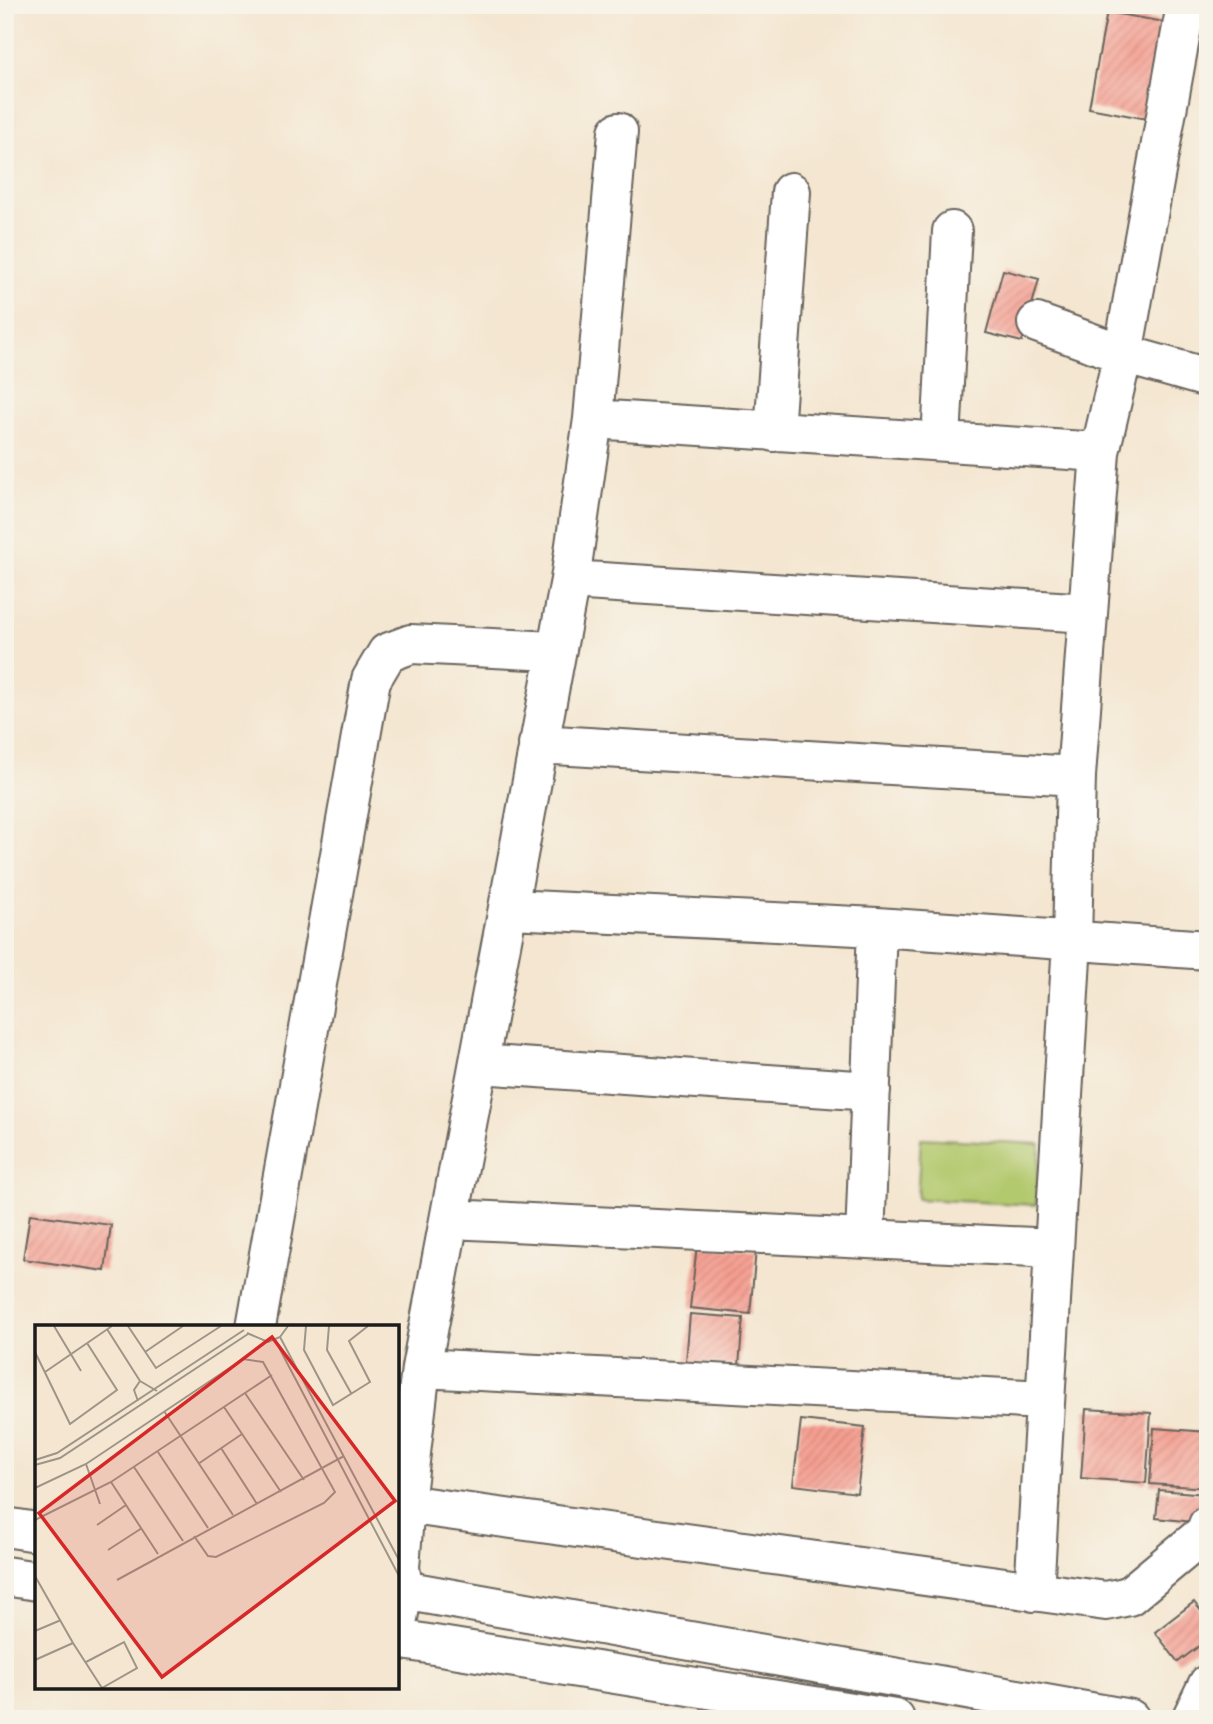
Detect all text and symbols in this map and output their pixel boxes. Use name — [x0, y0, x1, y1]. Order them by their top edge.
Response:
inset map — [35, 1325, 399, 1689]

